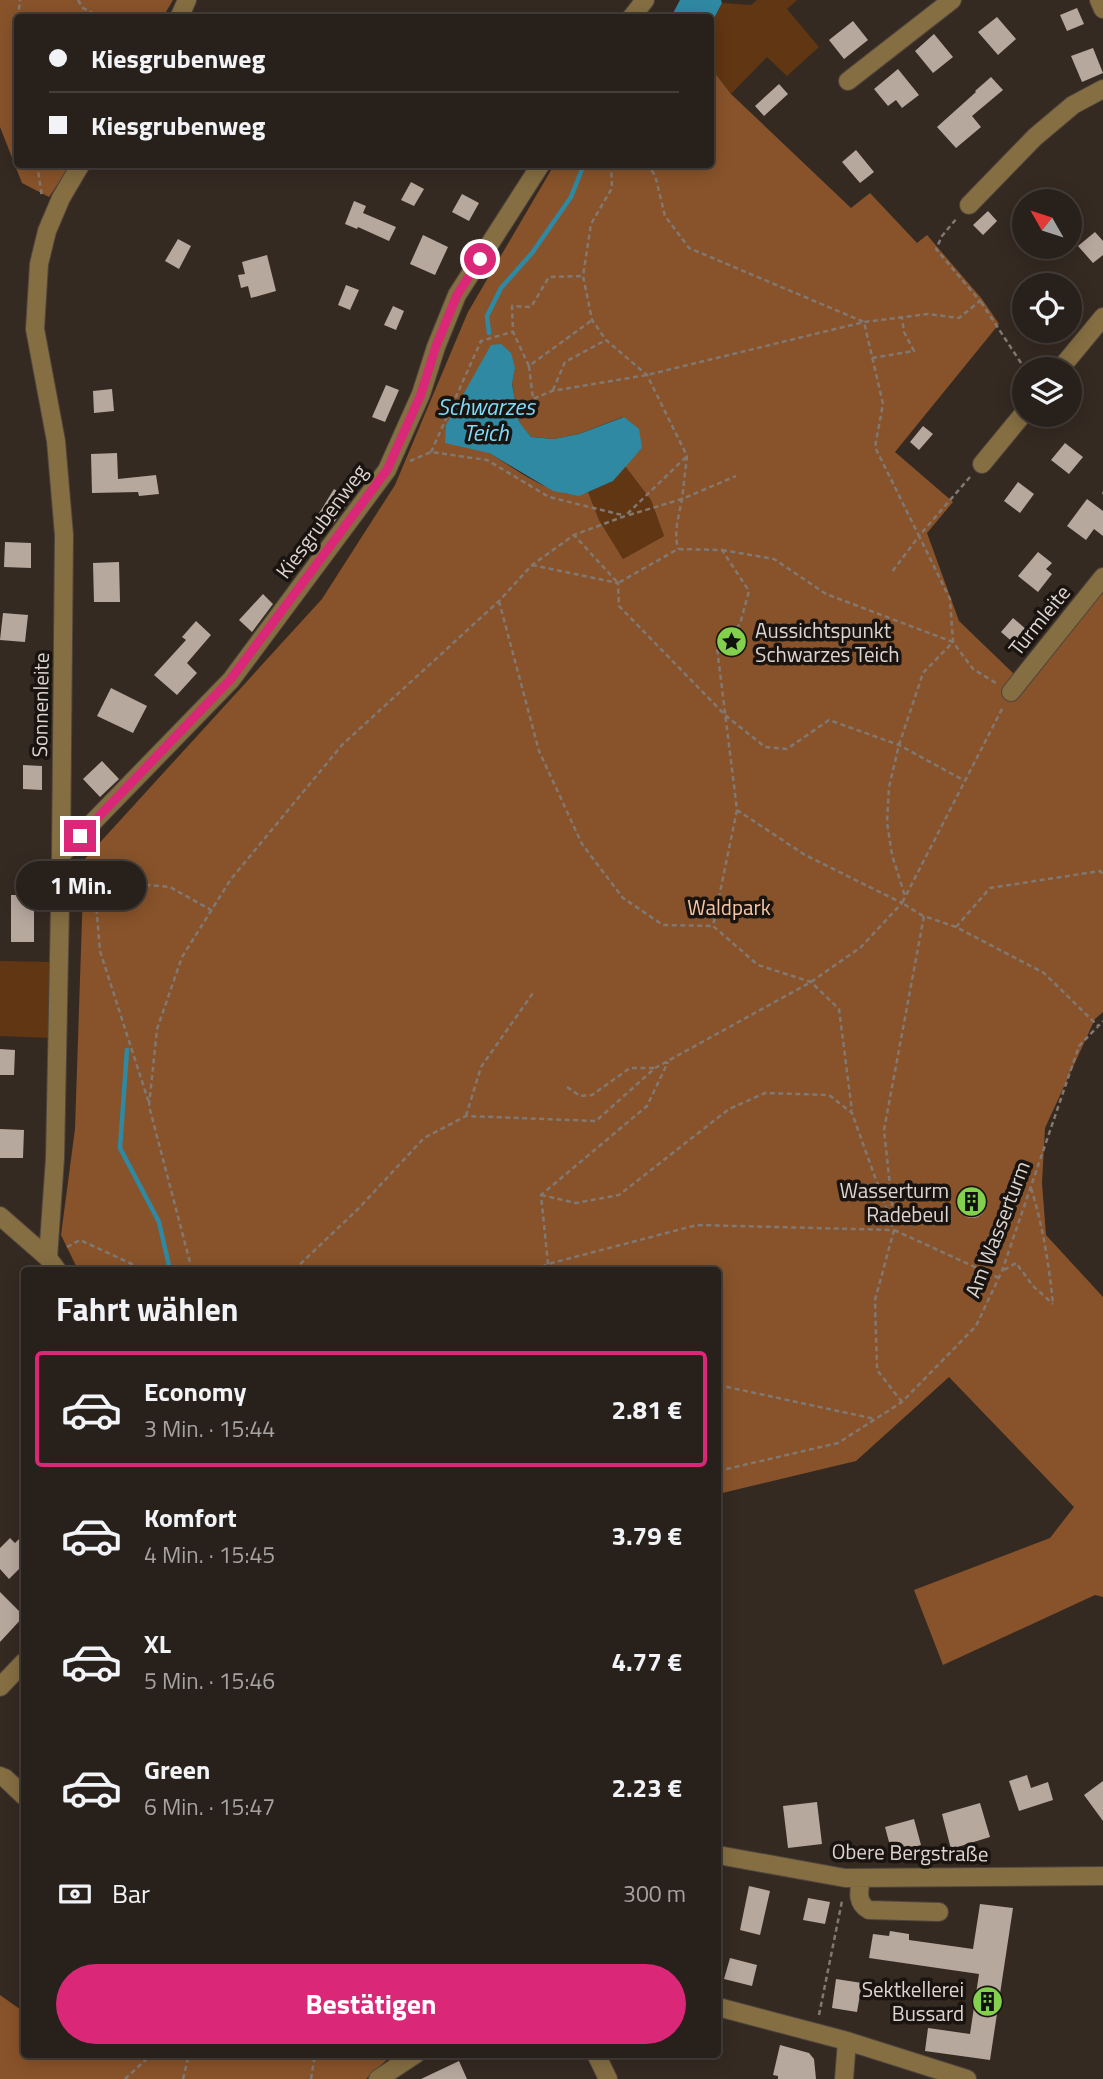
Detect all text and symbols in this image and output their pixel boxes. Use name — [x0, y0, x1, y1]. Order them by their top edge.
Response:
text: Kiesgrubenweg — [91, 39, 266, 78]
text: Kiesgrubenweg — [91, 106, 266, 145]
north arrow — [1012, 189, 1082, 259]
map controls — [1012, 189, 1082, 427]
route start — [464, 243, 496, 275]
button: locate — [1012, 273, 1082, 343]
button: layers — [1012, 357, 1082, 427]
water label: Schwarzes Teich — [437, 389, 537, 450]
street label: Kiesgrubenweg — [267, 457, 375, 585]
street label: Turmleite — [1000, 578, 1078, 662]
place label: Aussichtspunkt Schwarzes Teich — [755, 614, 900, 670]
place icon: Aussichtspunkt Schwarzes Teich — [715, 625, 749, 659]
street label: Sonnenleite — [23, 652, 57, 758]
route end — [64, 820, 96, 852]
callout: 1 Min. — [15, 860, 145, 910]
text: 1 Min. — [50, 868, 112, 903]
park label: Waldpark — [687, 891, 771, 923]
street label: Am Wasserturm — [956, 1156, 1038, 1302]
place label: Wasserturm Radebeul — [839, 1174, 949, 1230]
building icon: Wasserturm Radebeul — [955, 1185, 989, 1219]
text: Fahrt wählen — [56, 1285, 239, 1333]
text: Economy — [144, 1372, 246, 1411]
icon: car — [60, 1378, 123, 1441]
text: 2.81 € — [611, 1390, 682, 1429]
text: 3 Min. · 15:44 — [144, 1411, 275, 1446]
text: Komfort — [144, 1498, 237, 1537]
icon: car — [60, 1504, 123, 1567]
text: 3.79 € — [611, 1516, 682, 1555]
text: 4 Min. · 15:45 — [144, 1537, 275, 1572]
text: XL — [144, 1624, 171, 1663]
icon: car — [60, 1630, 123, 1693]
text: 4.77 € — [611, 1642, 682, 1681]
text: 5 Min. · 15:46 — [144, 1663, 275, 1698]
text: Green — [144, 1750, 210, 1789]
icon: car — [60, 1756, 123, 1819]
text: 2.23 € — [611, 1768, 682, 1807]
text: 6 Min. · 15:47 — [144, 1789, 275, 1824]
street label: Obere Bergstraße — [831, 1835, 989, 1869]
text: Bar — [112, 1874, 150, 1913]
icon: cash — [56, 1875, 94, 1913]
text: 300 m — [623, 1876, 686, 1911]
button: Bestätigen — [56, 1964, 686, 2044]
place label: Sektkellerei Bussard — [862, 1973, 964, 2029]
building icon: Sektkellerei Bussard — [970, 1984, 1004, 2018]

